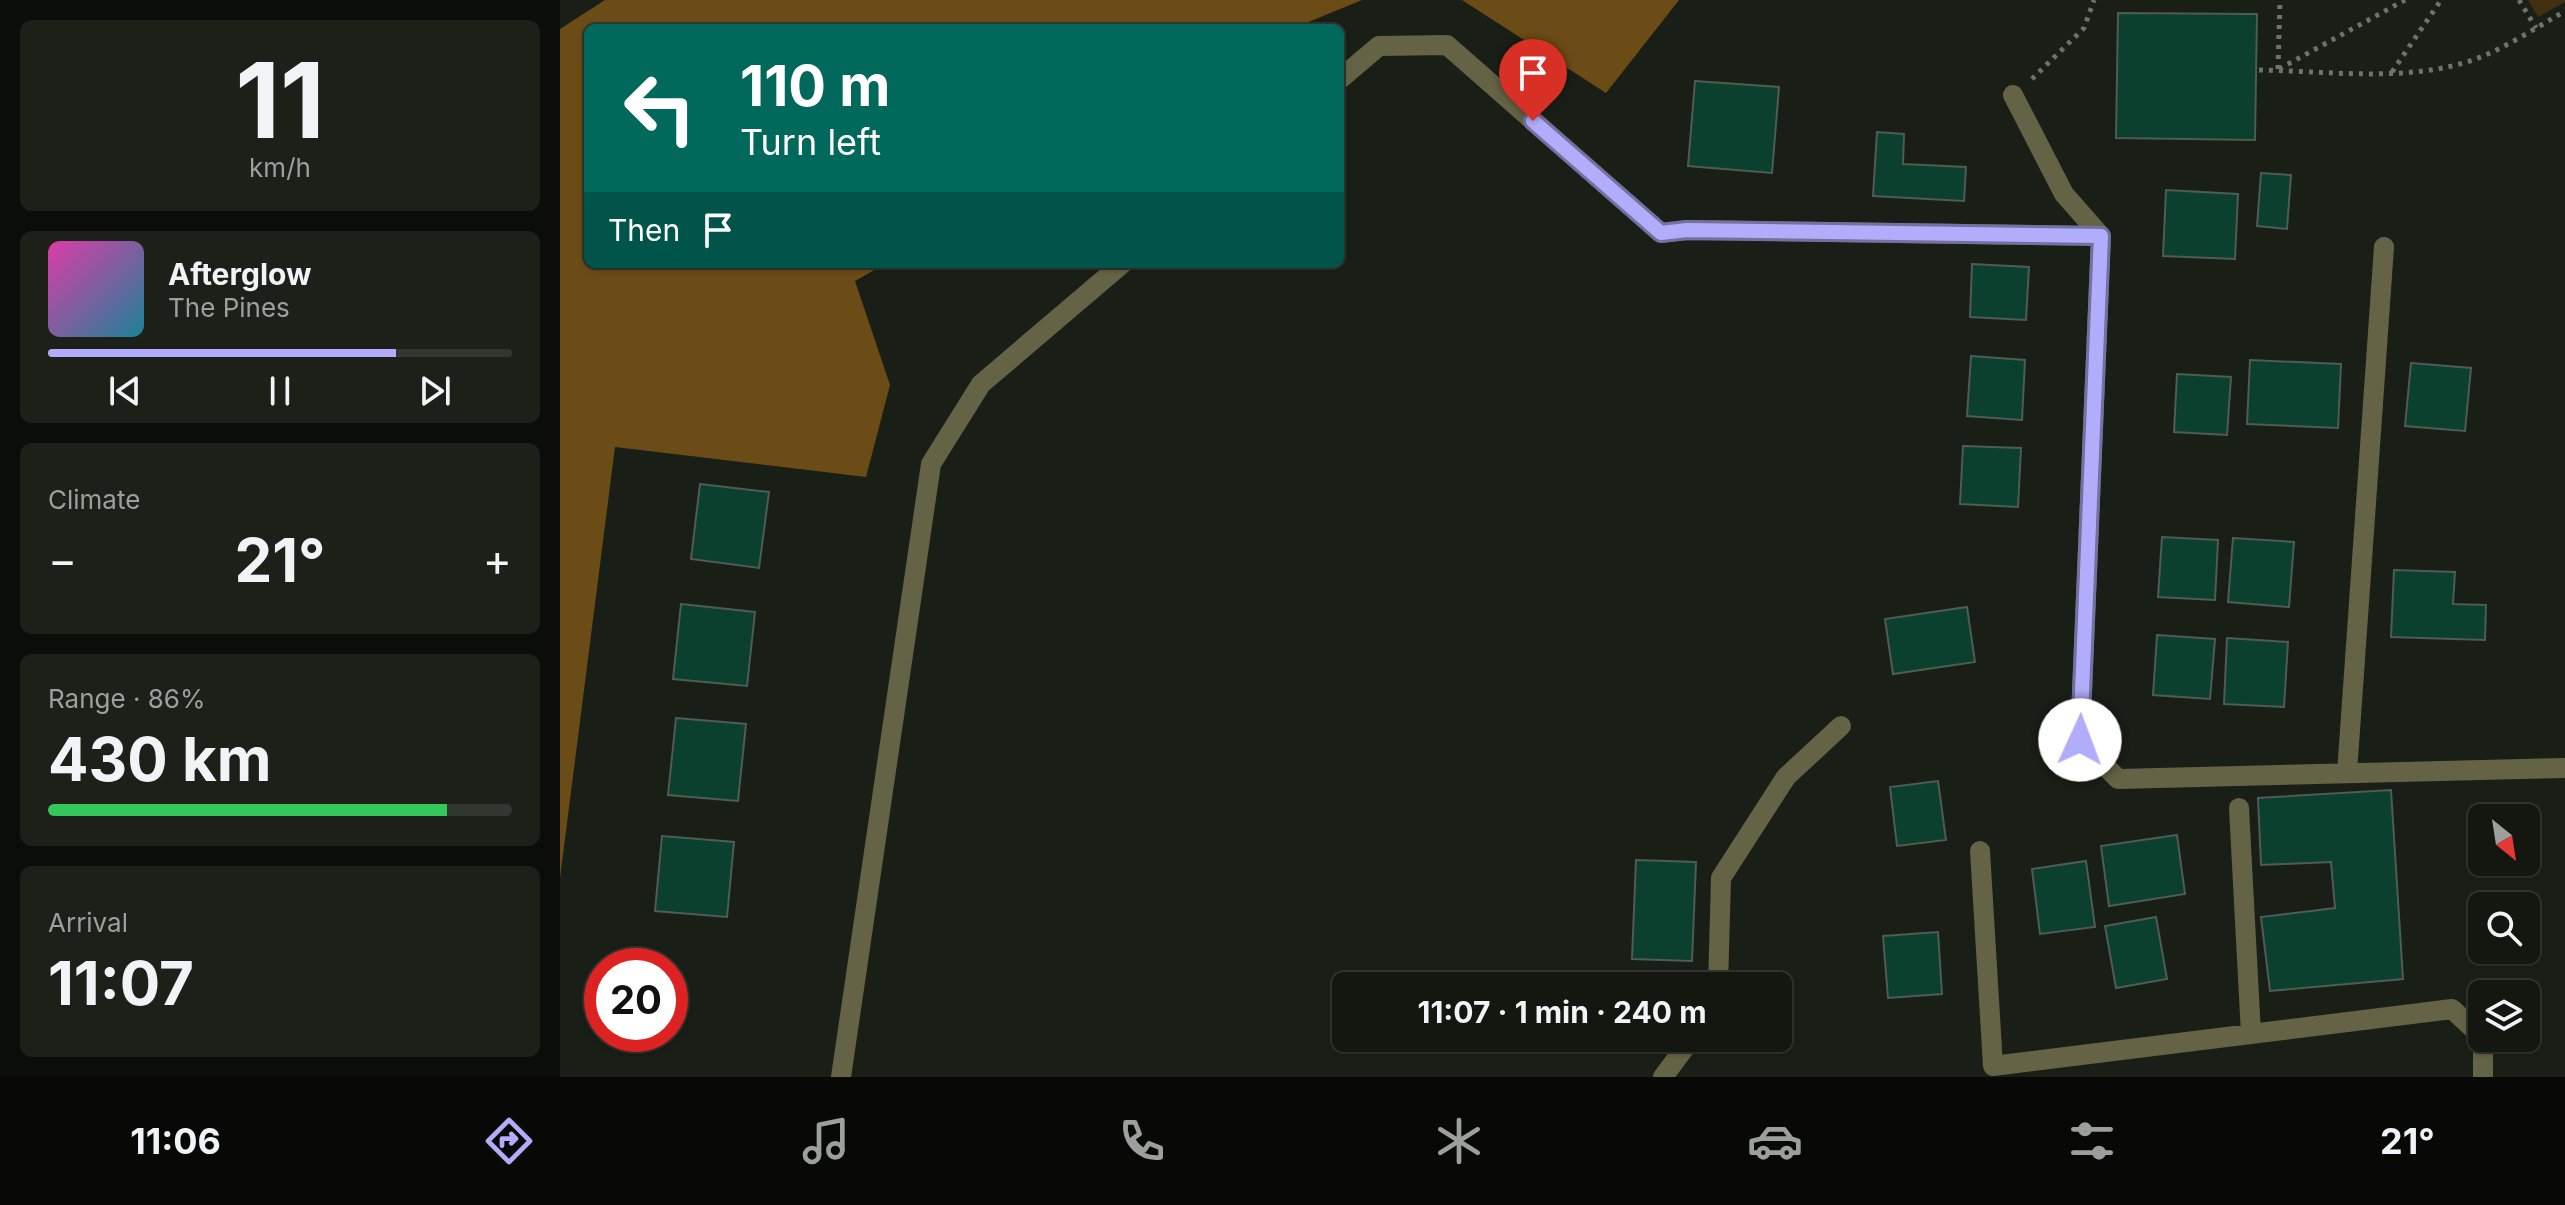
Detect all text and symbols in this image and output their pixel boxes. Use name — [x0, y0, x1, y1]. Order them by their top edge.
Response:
text: 11 — [235, 37, 325, 163]
pin — [1499, 39, 1567, 121]
icon: arrive — [1511, 51, 1555, 95]
text: 110 m — [740, 52, 890, 120]
icon: left — [608, 56, 712, 160]
text: Turn left — [740, 120, 881, 164]
text: km/h — [249, 152, 311, 183]
icon: arrive — [696, 208, 740, 252]
text: Then — [608, 212, 680, 248]
text: Afterglow — [168, 256, 312, 292]
text: The Pines — [168, 292, 290, 323]
icon: previous — [103, 369, 147, 413]
icon: pause — [258, 369, 302, 413]
icon: next — [413, 369, 457, 413]
text: Climate — [48, 484, 140, 515]
text: 21° — [234, 524, 326, 596]
text: − — [48, 533, 77, 587]
text: + — [483, 533, 512, 587]
text: Range · 86% — [48, 683, 206, 714]
position arrow — [2038, 698, 2122, 782]
text: 430 km — [48, 723, 272, 795]
north arrow — [2468, 804, 2540, 876]
map controls — [2468, 804, 2540, 1052]
button: search — [2468, 892, 2540, 964]
text: Arrival — [48, 907, 128, 938]
text: 11:07 — [48, 947, 194, 1019]
speed limit sign: 20 — [584, 948, 688, 1052]
button: layers — [2468, 980, 2540, 1052]
text: 11:07 · 1 min · 240 m — [1417, 994, 1707, 1030]
icon: directions — [481, 1113, 537, 1169]
icon: music — [798, 1113, 854, 1169]
icon: phone — [1114, 1113, 1170, 1169]
icon: climate — [1431, 1113, 1487, 1169]
icon: car — [1747, 1113, 1803, 1169]
icon: filters — [2064, 1113, 2120, 1169]
text: 11:06 — [130, 1119, 221, 1163]
text: 21° — [2380, 1119, 2435, 1163]

